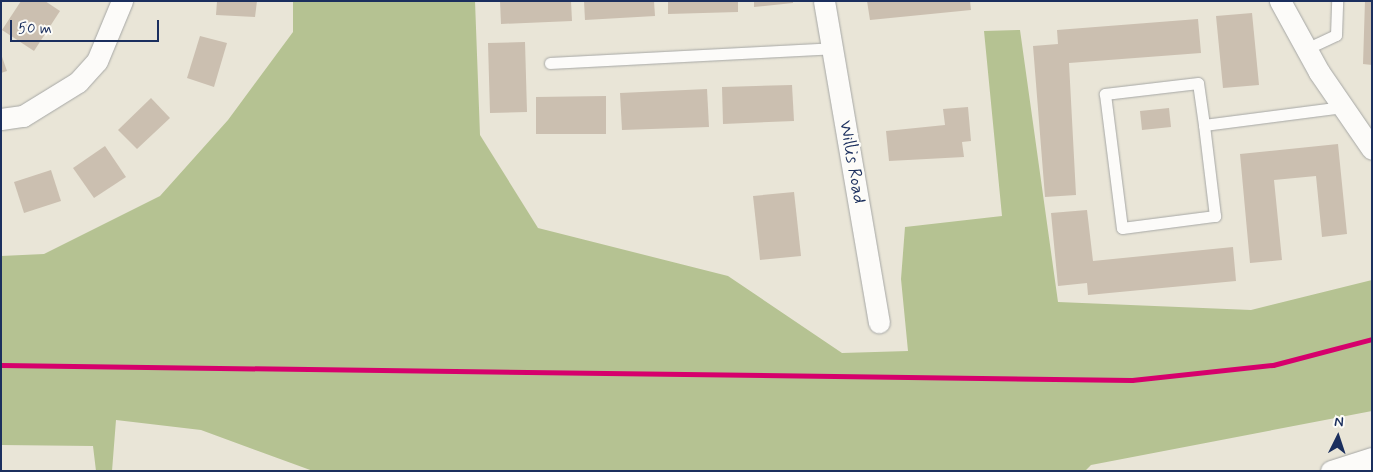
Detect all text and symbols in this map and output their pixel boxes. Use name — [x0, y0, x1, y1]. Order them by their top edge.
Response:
scale bar — [12, 10, 161, 42]
text: 50 m — [18, 19, 52, 39]
street label: Willis Road — [834, 119, 870, 205]
north arrow — [1313, 412, 1363, 462]
text: N — [1334, 413, 1344, 431]

